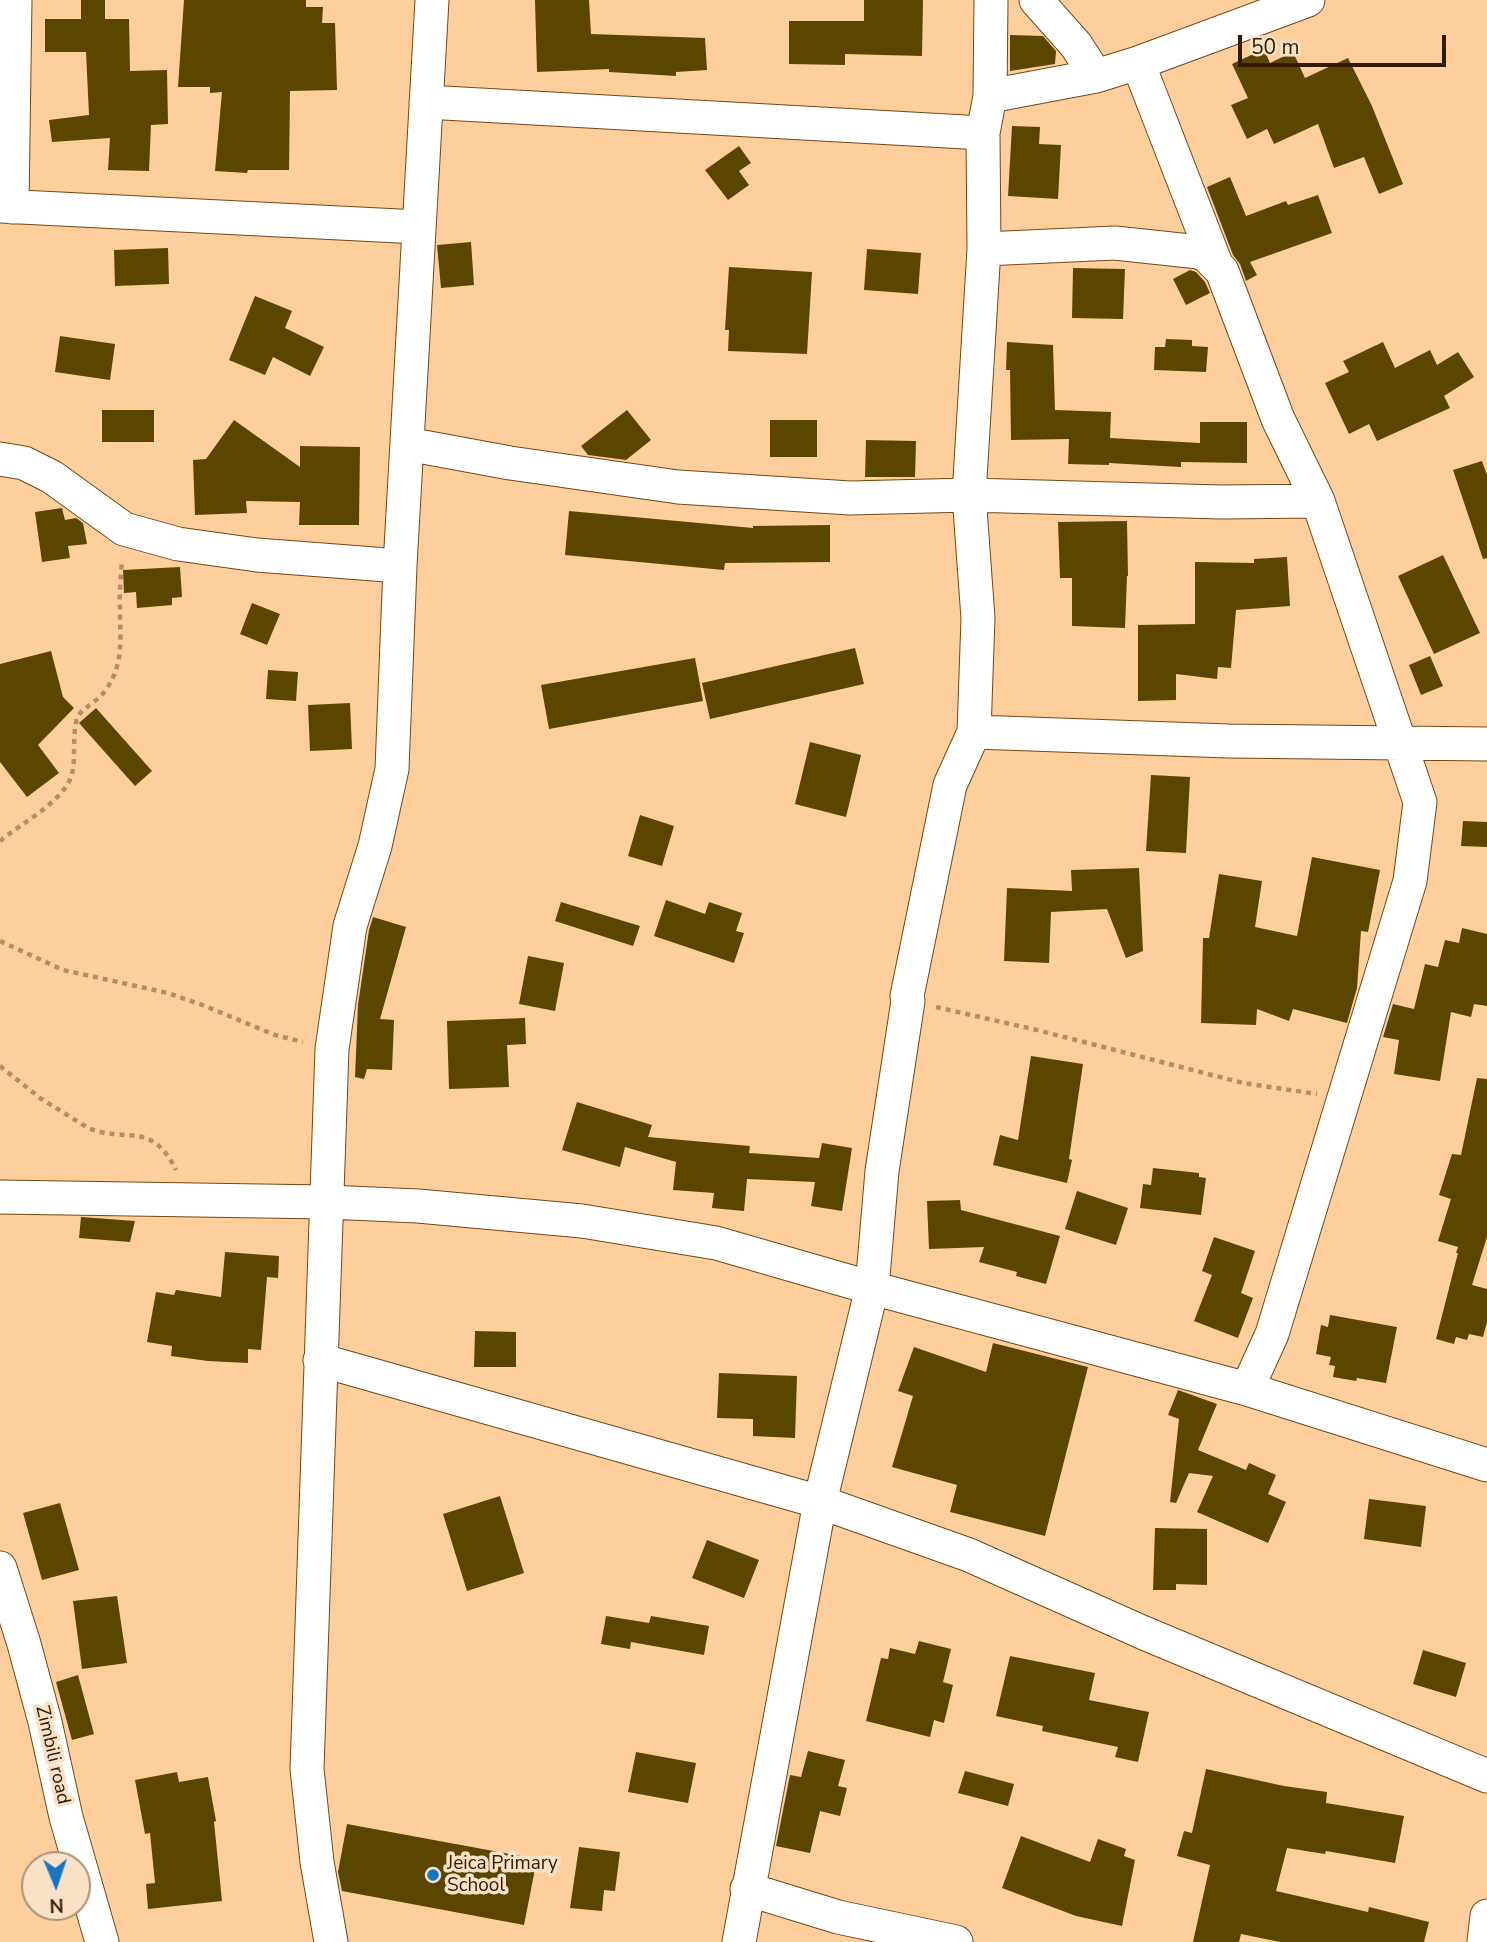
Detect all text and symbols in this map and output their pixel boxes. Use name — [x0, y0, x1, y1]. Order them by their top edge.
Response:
scale bar — [1242, 21, 1450, 65]
text: 50 m — [1251, 33, 1300, 61]
street label: Zimbili road — [30, 1703, 74, 1807]
north arrow — [21, 1851, 91, 1921]
place label: Jeica Primary School — [447, 1853, 558, 1897]
marker: Jeica Primary School — [425, 1867, 441, 1883]
text: N — [49, 1892, 64, 1918]

